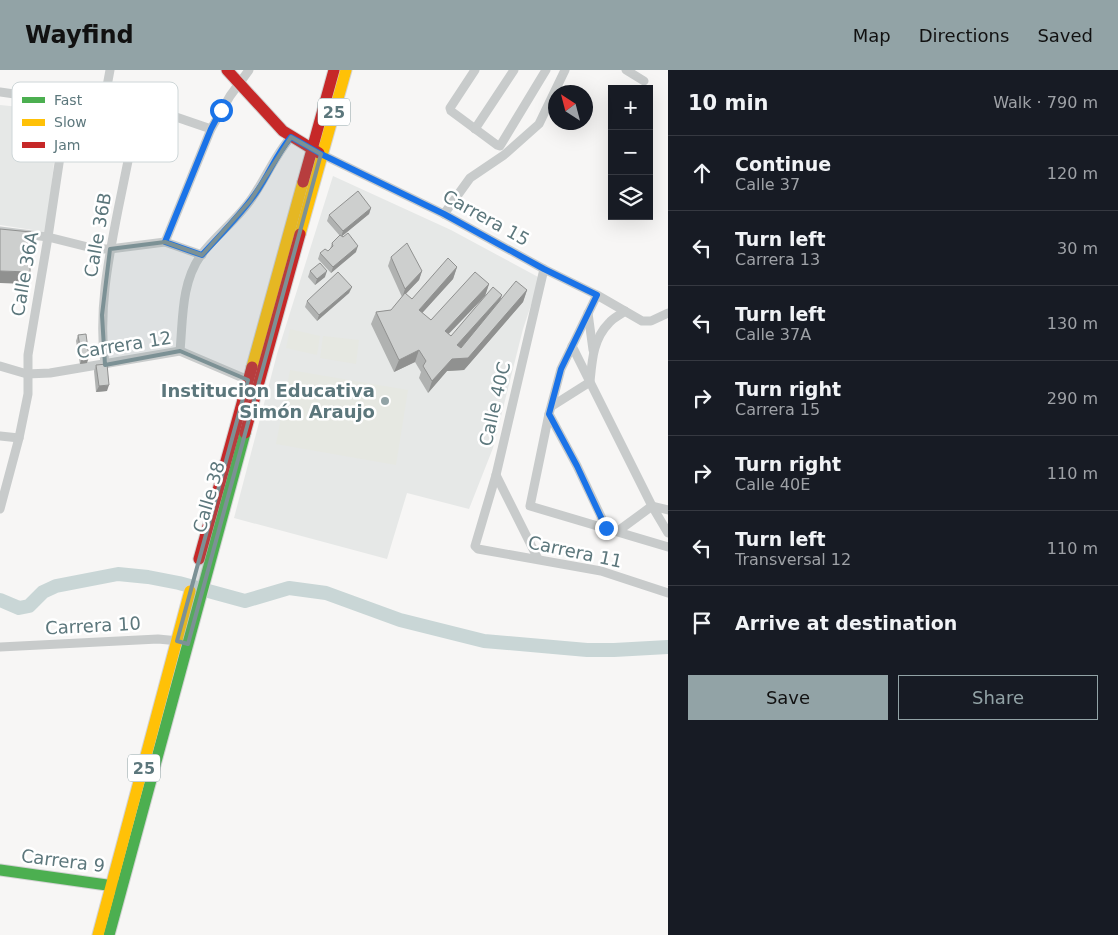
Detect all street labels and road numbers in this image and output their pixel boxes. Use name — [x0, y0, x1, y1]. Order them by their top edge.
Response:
road number: 25 — [318, 98, 350, 126]
street label: Carrera 15 — [439, 185, 533, 250]
street label: Calle 36B — [80, 191, 115, 279]
street label: Calle 36A — [7, 229, 42, 318]
street label: Carrera 12 — [75, 327, 173, 362]
street label: Calle 40C — [475, 360, 514, 448]
street label: Calle 38 — [188, 459, 229, 535]
street label: Carrera 11 — [526, 531, 624, 572]
street label: Carrera 10 — [45, 613, 141, 638]
road number: 25 — [128, 754, 160, 781]
street label: Carrera 9 — [20, 845, 106, 876]

